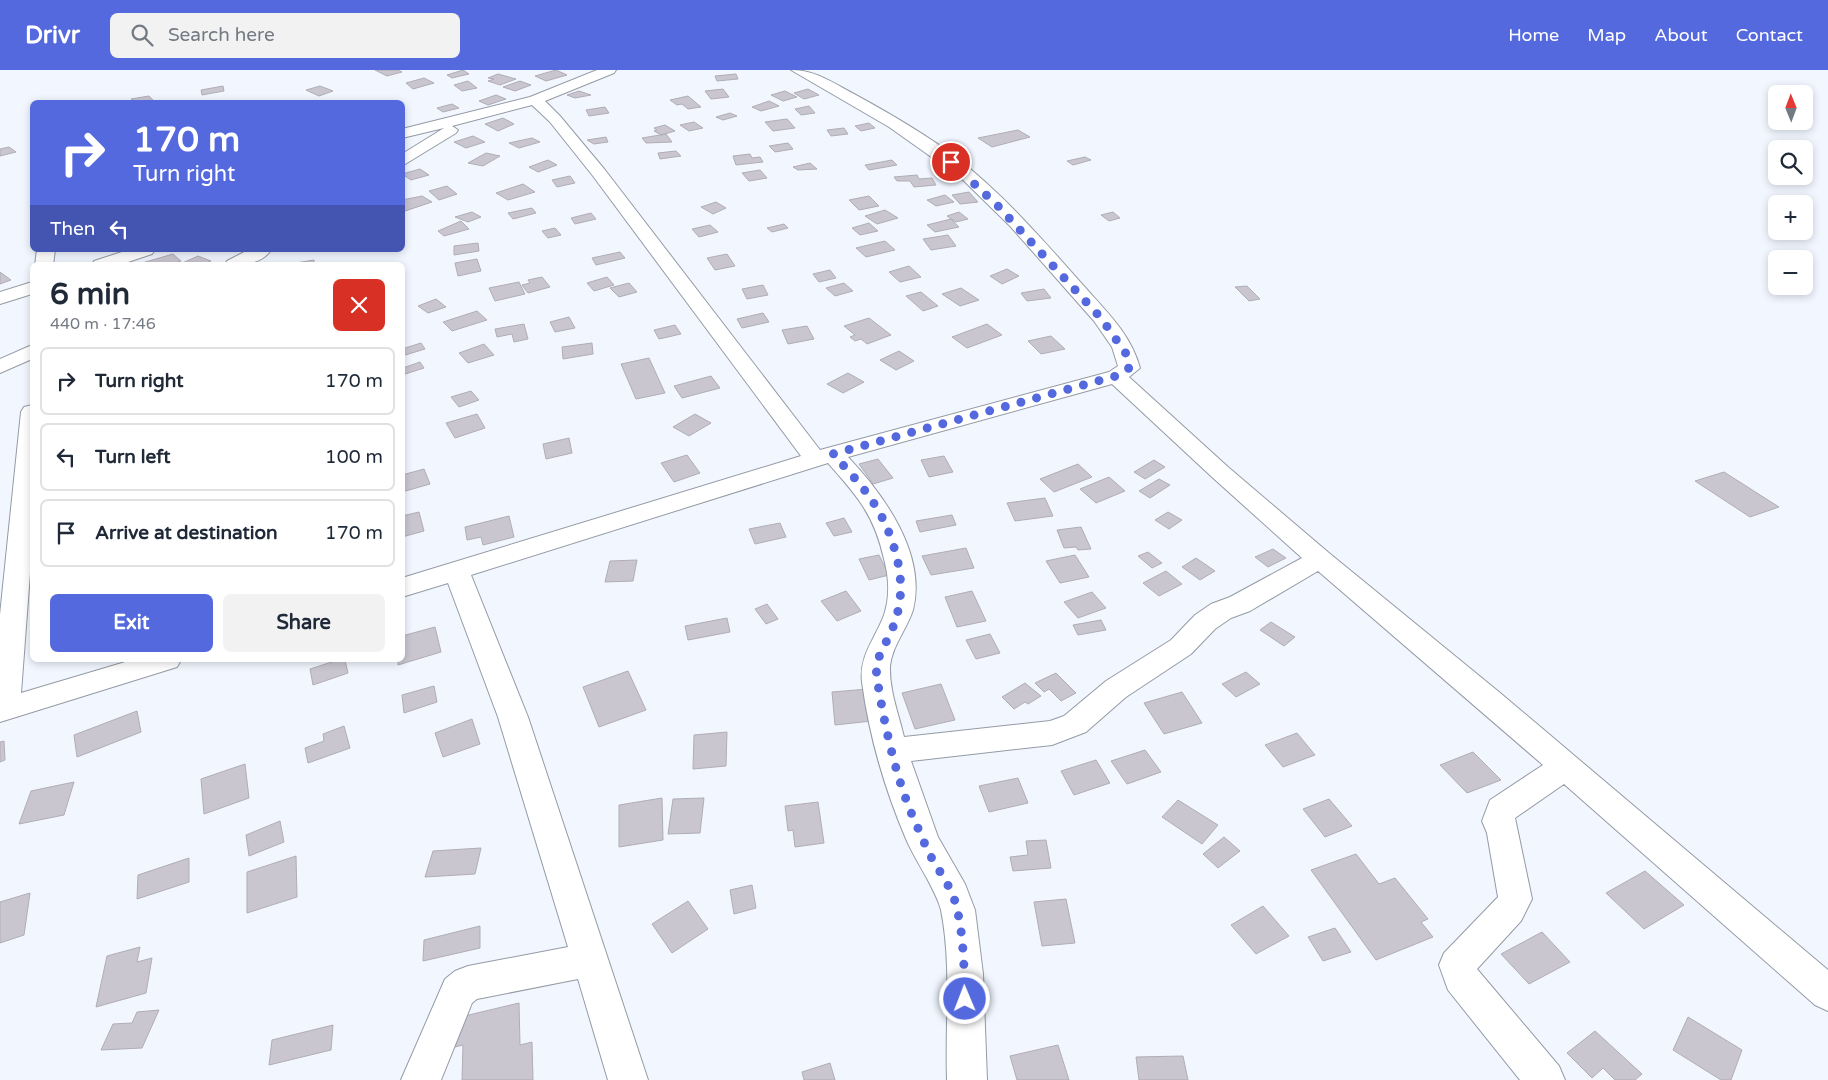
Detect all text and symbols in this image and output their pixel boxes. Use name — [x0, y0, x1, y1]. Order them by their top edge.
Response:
search box — [110, 13, 460, 58]
text: Drivr — [25, 21, 80, 50]
icon: search — [128, 21, 156, 49]
text: Search here — [168, 24, 275, 46]
text: Home — [1508, 24, 1559, 46]
text: Map — [1587, 24, 1626, 46]
text: About — [1654, 24, 1708, 46]
text: Contact — [1736, 24, 1803, 46]
north arrow — [1768, 85, 1812, 130]
map controls — [1768, 85, 1813, 295]
text: 170 m — [133, 119, 240, 161]
icon: right — [50, 120, 115, 185]
button: search — [1768, 140, 1813, 185]
pin — [930, 141, 972, 183]
icon: arrive — [937, 148, 965, 176]
text: Turn right — [133, 161, 235, 187]
button: + — [1768, 195, 1813, 240]
icon: left — [105, 215, 133, 243]
text: Then — [50, 218, 95, 240]
button: − — [1768, 250, 1813, 295]
text: 6 min — [50, 276, 130, 313]
button: close — [333, 279, 385, 331]
text: 440 m · 17:46 — [50, 314, 156, 334]
icon: right — [52, 367, 80, 395]
text: Turn right — [95, 370, 183, 392]
text: 170 m — [325, 370, 383, 392]
icon: left — [52, 443, 80, 471]
text: Turn left — [95, 446, 171, 468]
text: 100 m — [325, 446, 383, 468]
icon: arrive — [52, 519, 80, 547]
text: Arrive at destination — [95, 522, 278, 544]
text: 170 m — [325, 522, 383, 544]
button: Exit — [50, 594, 213, 652]
button: Share — [223, 594, 385, 652]
position arrow — [938, 972, 990, 1024]

